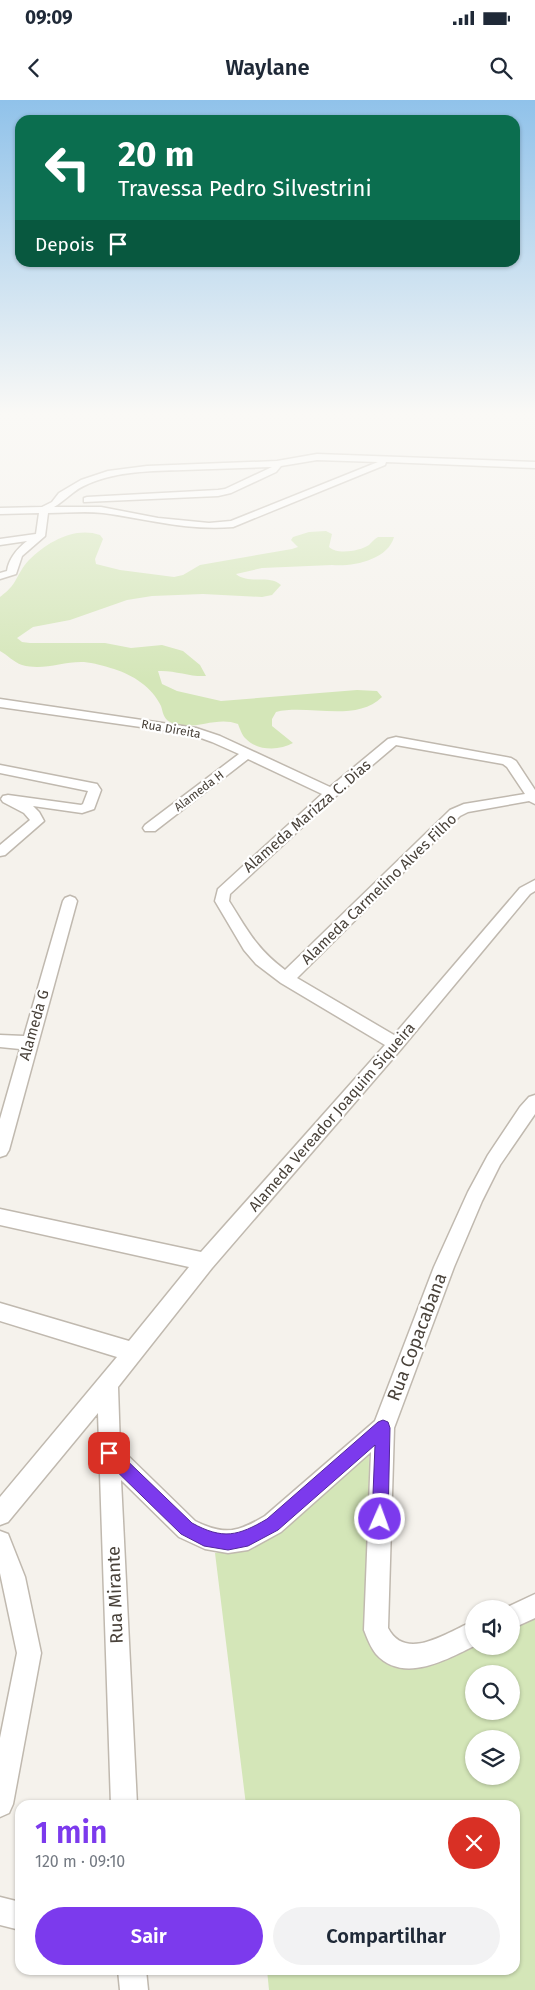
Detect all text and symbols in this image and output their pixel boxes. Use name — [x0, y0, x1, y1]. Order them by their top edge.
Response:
text: 09:09 — [25, 6, 73, 29]
icon: back — [20, 54, 48, 82]
text: Waylane — [225, 54, 310, 81]
icon: search — [487, 54, 515, 82]
text: 20 m — [118, 133, 194, 175]
icon: left — [35, 135, 100, 200]
text: Travessa Pedro Silvestrini — [118, 175, 372, 202]
icon: arrive — [104, 230, 132, 258]
text: Depois — [35, 233, 94, 256]
street label: Rua Direita — [140, 717, 202, 741]
street label: Alameda Marizza C. Dias — [240, 756, 374, 876]
street label: Alameda H — [171, 768, 227, 814]
street label: Alameda Carmelino Alves Filho — [298, 810, 460, 968]
street label: Alameda G — [15, 988, 53, 1062]
street label: Alameda Vereador Joaquim Siqueira — [245, 1019, 419, 1215]
street label: Rua Copacabana — [382, 1270, 452, 1404]
pin — [88, 1432, 130, 1474]
icon: arrive — [95, 1439, 123, 1467]
position arrow — [353, 1492, 405, 1544]
street label: Rua Mirante — [102, 1546, 128, 1644]
map controls — [465, 1600, 520, 1785]
button: sound — [465, 1600, 520, 1655]
button: search — [465, 1665, 520, 1720]
button: layers — [465, 1730, 520, 1785]
text: 1 min — [35, 1815, 107, 1851]
button: close — [448, 1817, 500, 1869]
text: 120 m · 09:10 — [35, 1852, 125, 1871]
button: Sair — [35, 1907, 263, 1965]
button: Compartilhar — [273, 1907, 500, 1965]

